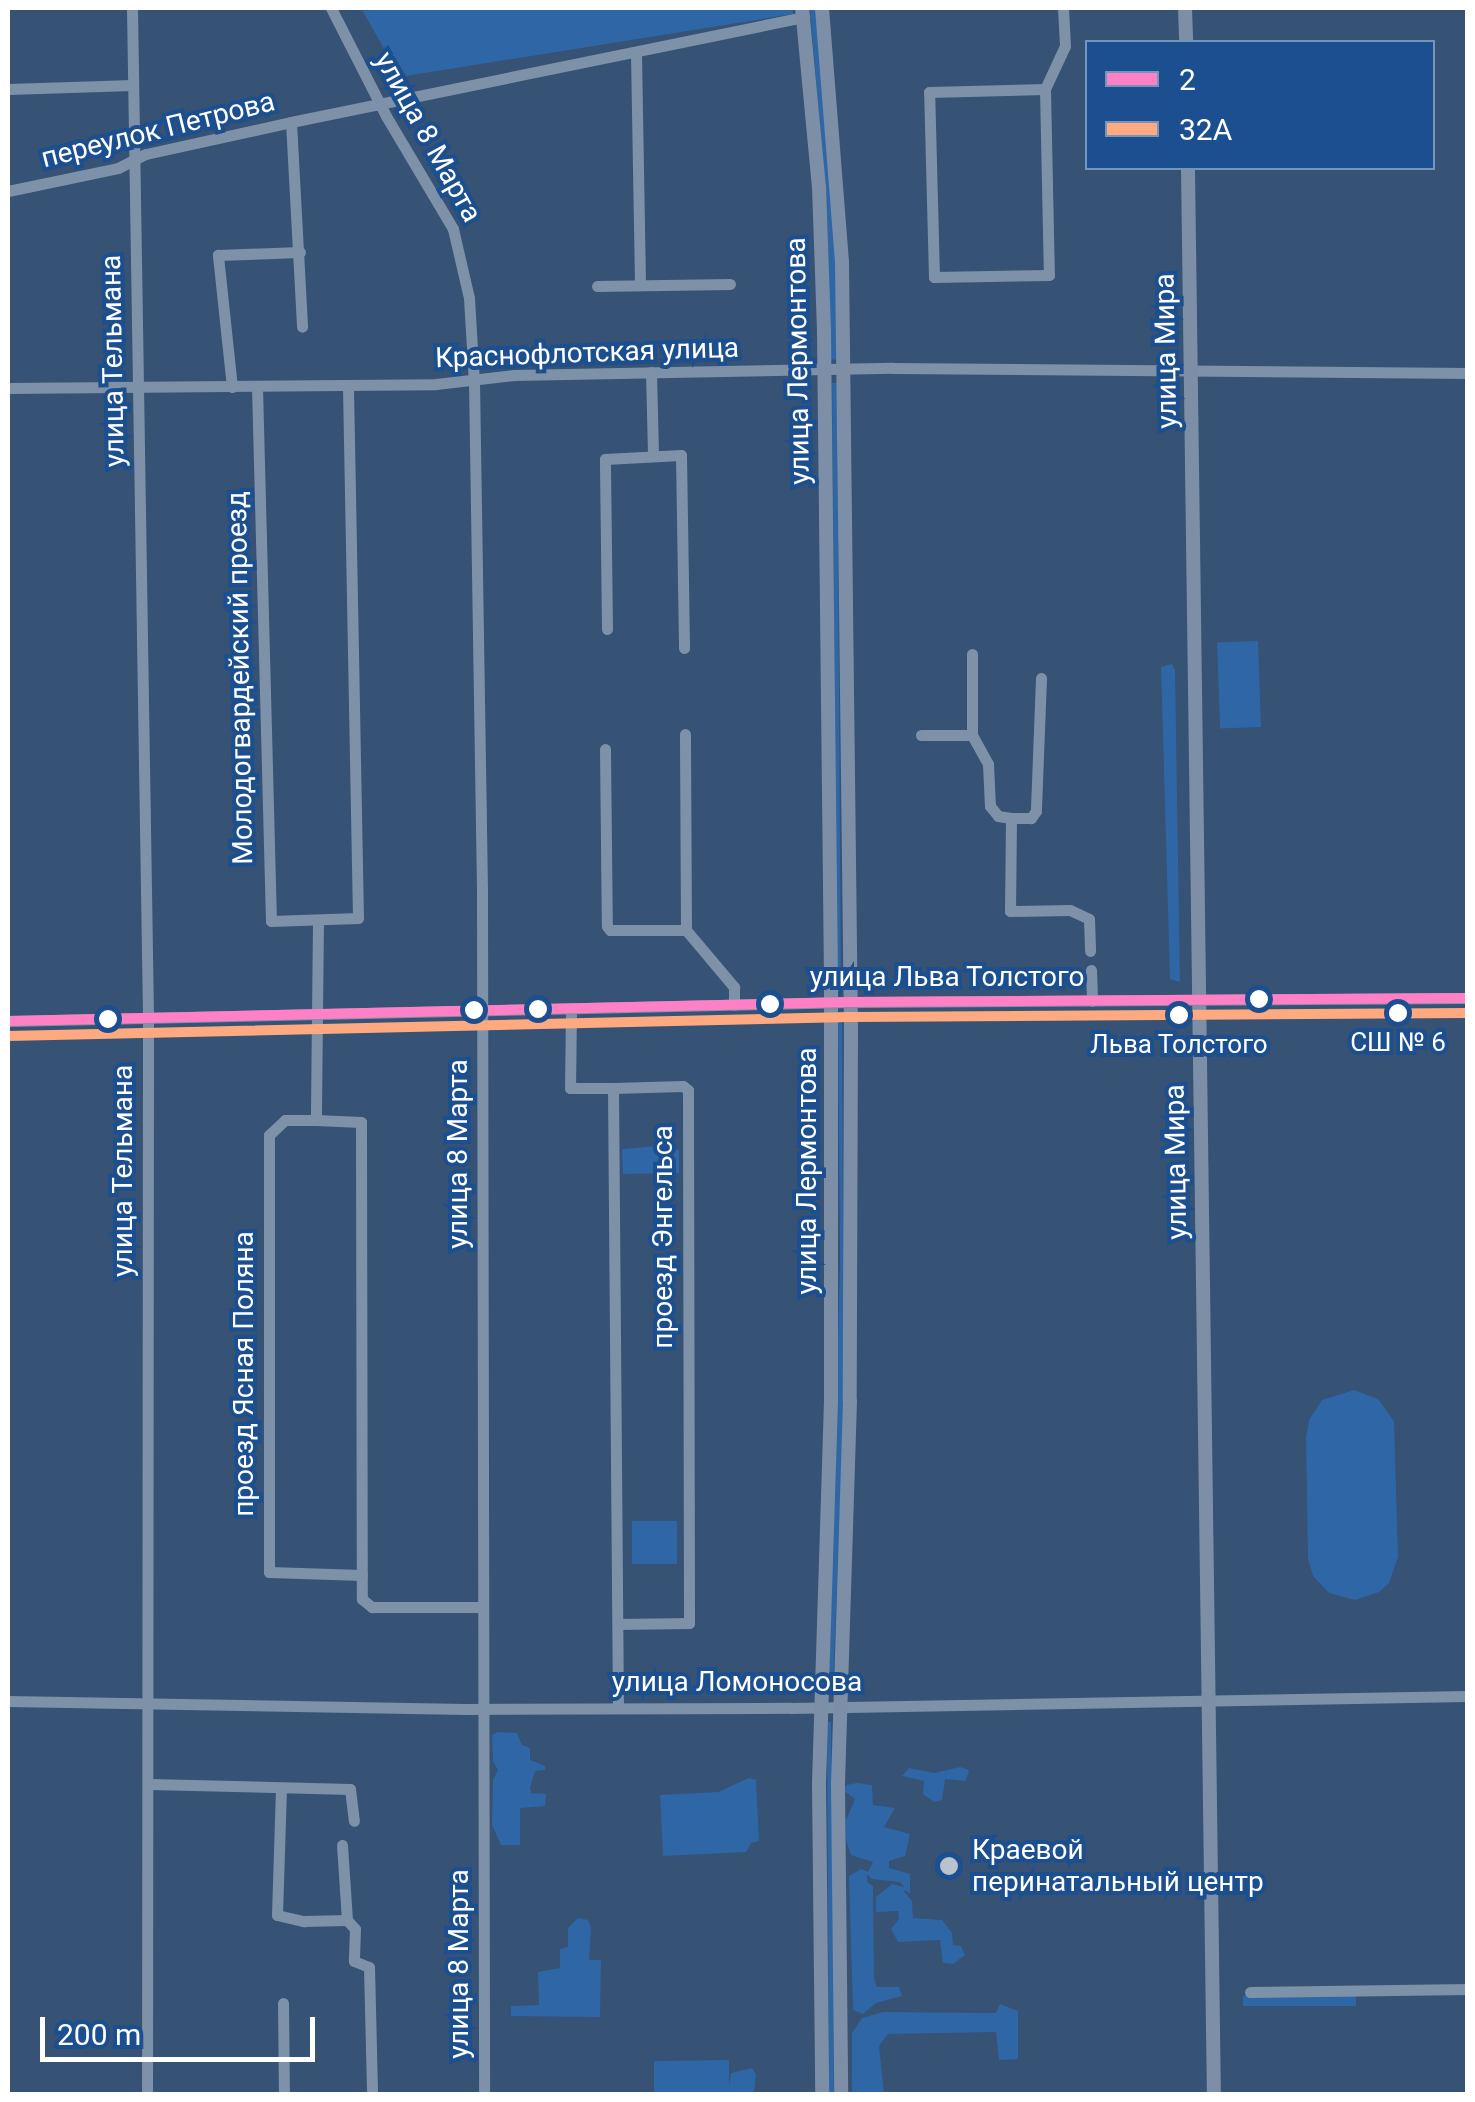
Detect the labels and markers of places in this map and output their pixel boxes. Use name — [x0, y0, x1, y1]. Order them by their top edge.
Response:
unlabelled marker — [1249, 989, 1269, 1009]
unlabelled marker — [760, 994, 780, 1014]
unlabelled marker — [528, 999, 548, 1019]
unlabelled marker — [464, 1000, 484, 1020]
marker: СШ № 6 — [1388, 1003, 1408, 1023]
marker: Льва Толстого — [1169, 1005, 1189, 1025]
unlabelled marker — [98, 1009, 118, 1029]
place label: СШ № 6 — [1350, 1027, 1446, 1059]
place label: Льва Толстого — [1090, 1029, 1268, 1061]
place label: Краевой перинатальный центр — [972, 1833, 1264, 1899]
marker: Краевой перинатальный центр — [936, 1853, 962, 1879]

